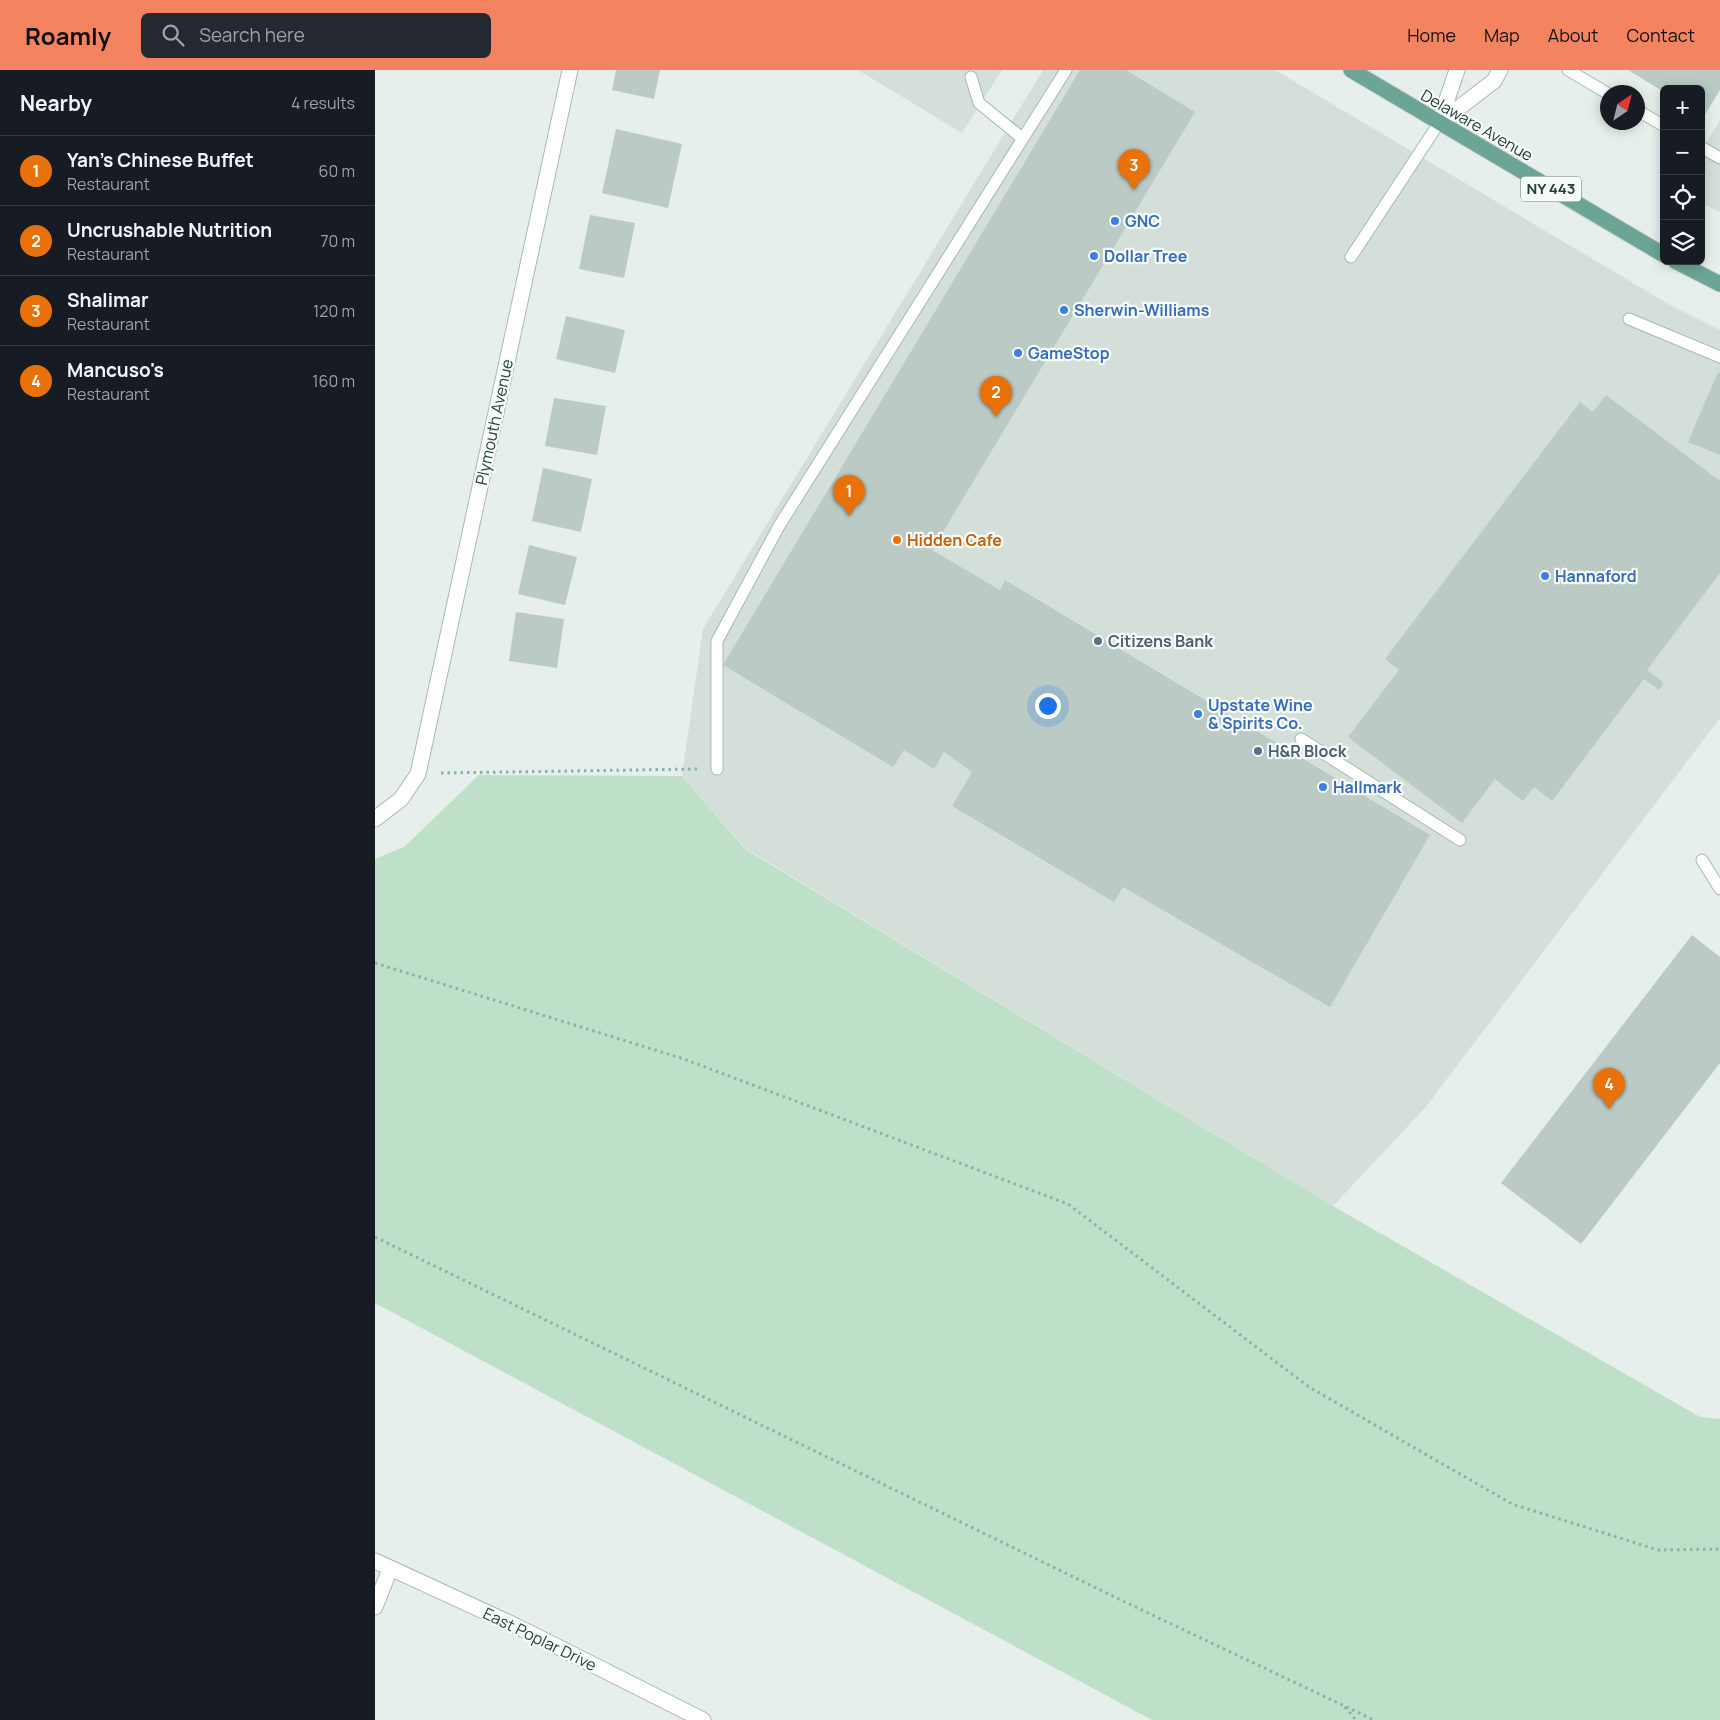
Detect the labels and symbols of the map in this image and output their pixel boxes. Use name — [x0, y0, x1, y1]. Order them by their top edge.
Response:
street label: Delaware Avenue — [1417, 84, 1537, 166]
north arrow — [1600, 85, 1645, 130]
pin: 3 — [1118, 149, 1150, 190]
road number: NY 443 — [1521, 176, 1581, 202]
place label: GNC — [1125, 210, 1160, 232]
marker: GNC — [1109, 215, 1121, 227]
place label: Dollar Tree — [1104, 245, 1188, 267]
marker: Dollar Tree — [1088, 250, 1100, 262]
place label: Sherwin-Williams — [1074, 299, 1210, 321]
marker: Sherwin-Williams — [1058, 304, 1070, 316]
place label: GameStop — [1028, 342, 1110, 364]
marker: GameStop — [1012, 347, 1024, 359]
street label: Plymouth Avenue — [470, 357, 518, 487]
pin: 2 — [980, 376, 1012, 417]
pin: 1 — [833, 475, 865, 516]
place label: Hidden Cafe — [907, 529, 1002, 551]
marker: Hidden Cafe — [891, 534, 903, 546]
place label: Hannaford — [1555, 565, 1637, 587]
marker: Hannaford — [1539, 570, 1551, 582]
place label: Citizens Bank — [1108, 630, 1213, 652]
marker: Citizens Bank — [1092, 635, 1104, 647]
your location — [1035, 693, 1061, 719]
place label: Upstate Wine & Spirits Co. — [1208, 694, 1313, 734]
marker: Upstate Wine & Spirits Co. — [1192, 708, 1204, 720]
place label: H&R Block — [1268, 740, 1347, 762]
marker: H&R Block — [1252, 745, 1264, 757]
place label: Hallmark — [1333, 776, 1402, 798]
marker: Hallmark — [1317, 781, 1329, 793]
pin: 4 — [1593, 1068, 1625, 1109]
street label: East Poplar Drive — [480, 1602, 600, 1676]

